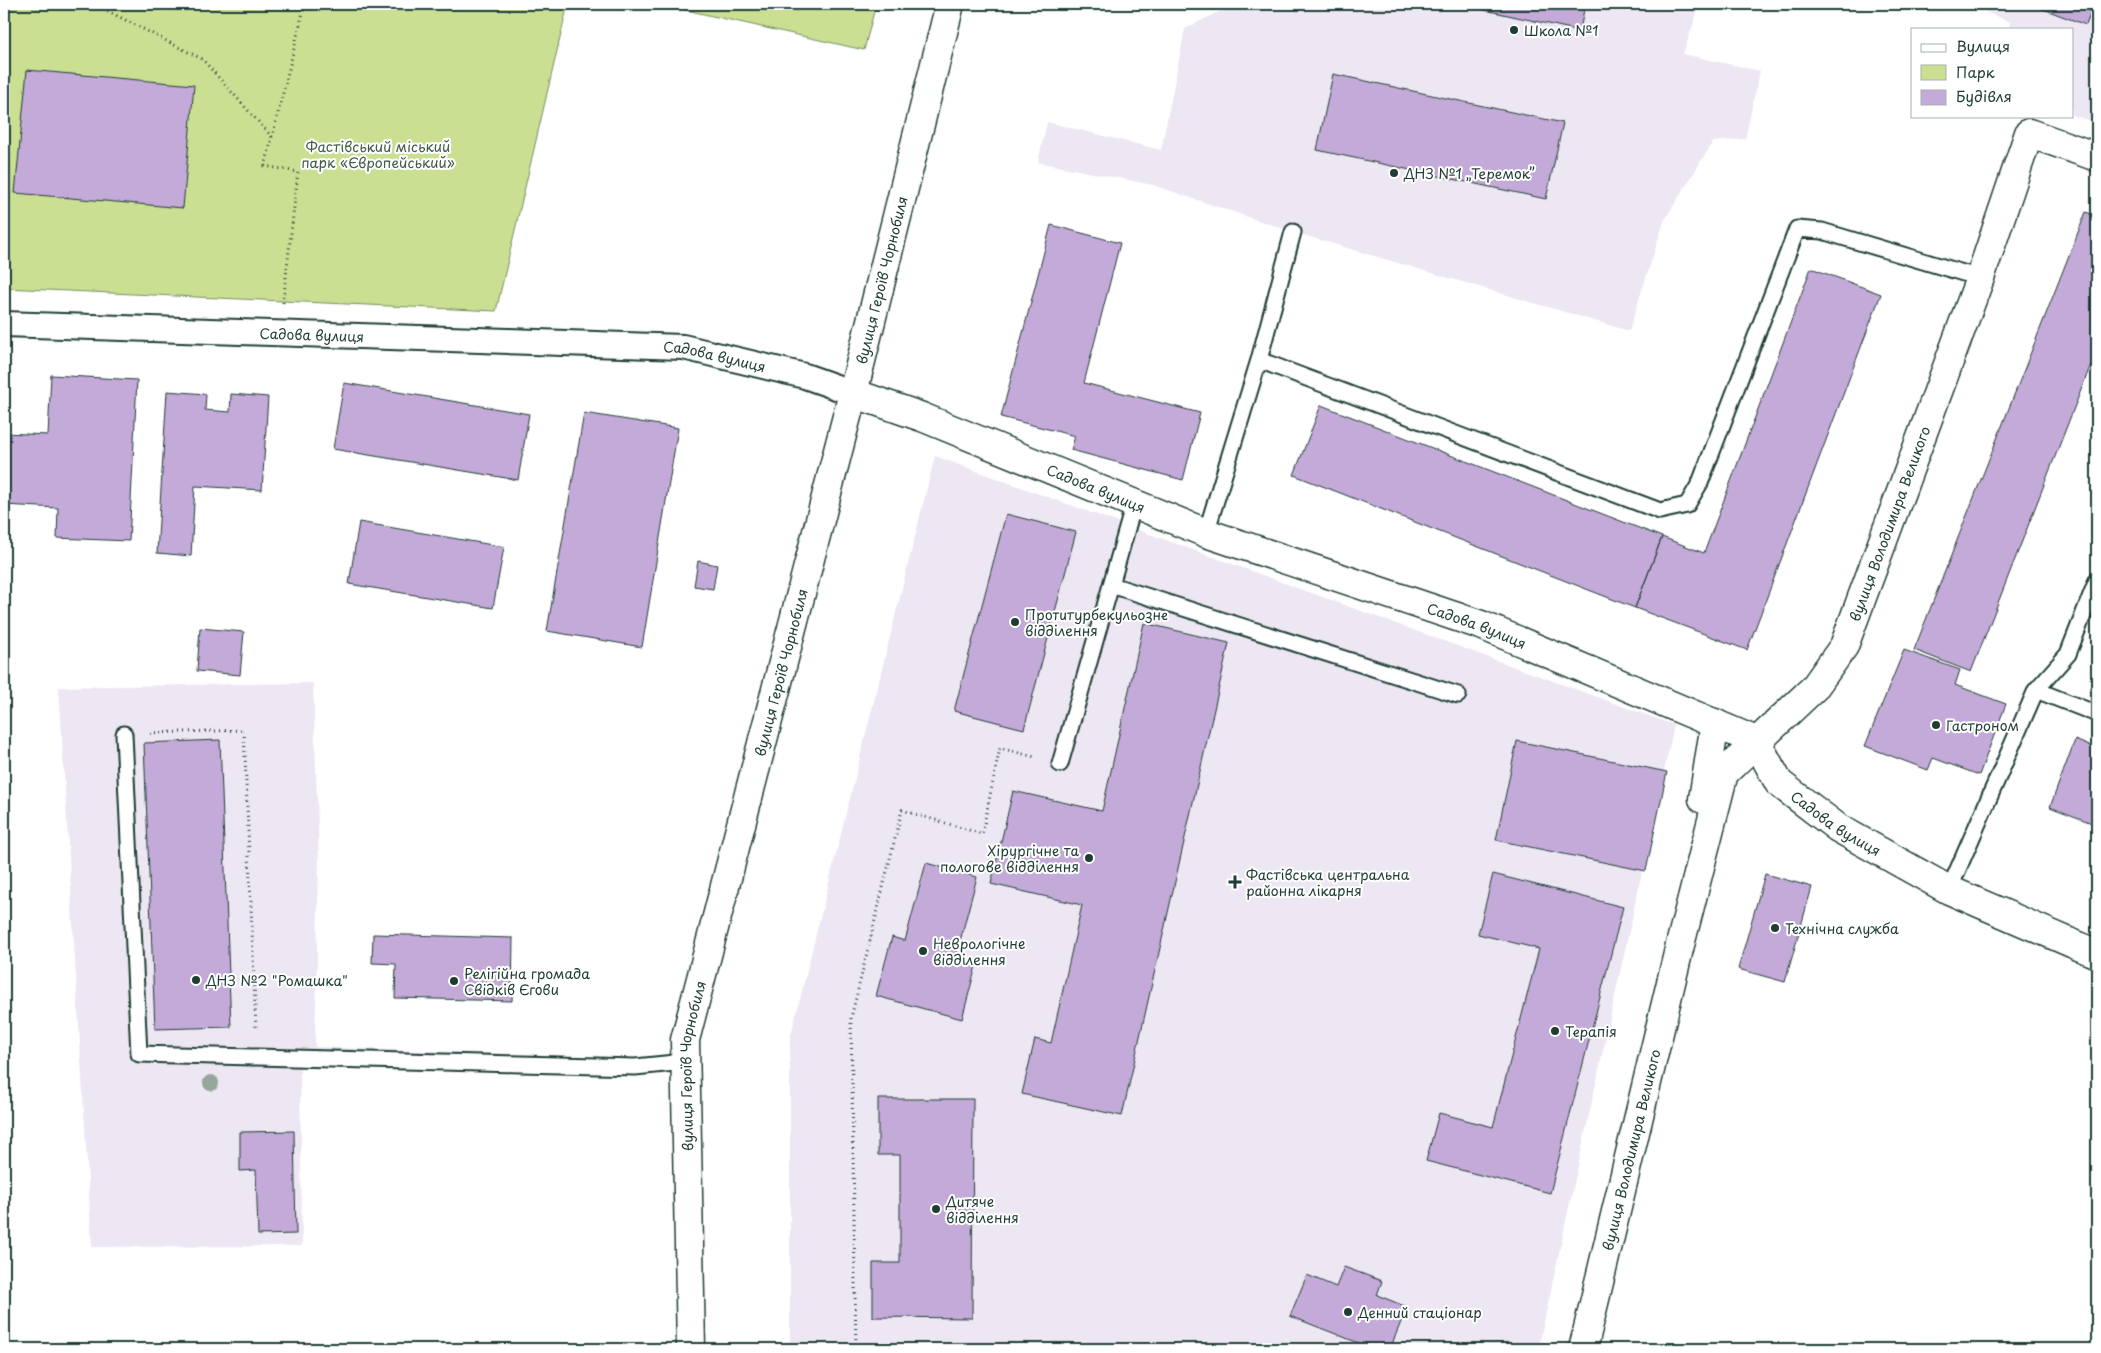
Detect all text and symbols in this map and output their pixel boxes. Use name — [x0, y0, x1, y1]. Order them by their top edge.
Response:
place label: Школа №1 — [1524, 20, 1599, 41]
marker: Школа №1 — [1508, 24, 1520, 36]
legend — [1911, 28, 2074, 118]
text: Вулиця — [1956, 34, 2010, 57]
text: Парк — [1956, 60, 1995, 83]
text: Будівля — [1956, 84, 2012, 107]
park label: Фастівський міський парк «Європейський» — [301, 136, 455, 173]
place label: ДНЗ №1 „Теремок” — [1403, 163, 1535, 184]
marker: ДНЗ №1 „Теремок” — [1388, 167, 1400, 179]
street label: вулиця Героїв Чорнобиля — [850, 194, 912, 366]
street label: Садова вулиця — [259, 322, 364, 347]
street label: Садова вулиця — [663, 336, 768, 377]
street label: вулиця Володимира Великого — [1844, 423, 1935, 624]
street label: Садова вулиця — [1044, 459, 1148, 518]
street label: вулиця Героїв Чорнобиля — [749, 586, 812, 758]
street label: Садова вулиця — [1424, 597, 1530, 654]
place label: Протитурбекульозне відділення — [1025, 604, 1168, 641]
marker: Протитурбекульозне відділення — [1009, 616, 1021, 628]
place label: Гастроном — [1946, 715, 2019, 736]
marker: Гастроном — [1930, 719, 1942, 731]
street label: Садова вулиця — [1787, 785, 1885, 861]
place label: Хірургічне та пологове відділення — [940, 840, 1079, 877]
marker: Хірургічне та пологове відділення — [1083, 852, 1095, 864]
place label: Фастівська центральна районна лікарня — [1246, 864, 1410, 901]
marker: Фастівська центральна районна лікарня — [1228, 875, 1242, 889]
place label: Технічна служба — [1785, 918, 1899, 939]
marker: Технічна служба — [1769, 922, 1781, 934]
place label: Неврологічне відділення — [933, 933, 1025, 970]
marker: Неврологічне відділення — [917, 945, 929, 957]
place label: Релігійна громада Свідків Єгови — [464, 963, 590, 1000]
place label: ДНЗ №2 "Ромашка" — [205, 970, 348, 991]
marker: ДНЗ №2 "Ромашка" — [190, 974, 202, 986]
marker: Релігійна громада Свідків Єгови — [448, 975, 460, 987]
street label: вулиця Героїв Чорнобиля — [674, 978, 711, 1151]
place label: Терапія — [1565, 1021, 1617, 1042]
marker: Терапія — [1549, 1025, 1561, 1037]
street label: вулиця Володимира Великого — [1597, 1047, 1665, 1253]
place label: Дитяче відділення — [945, 1191, 1019, 1228]
marker: Дитяче відділення — [930, 1203, 942, 1215]
place label: Денний стаціонар — [1357, 1302, 1482, 1323]
marker: Денний стаціонар — [1342, 1306, 1354, 1318]

